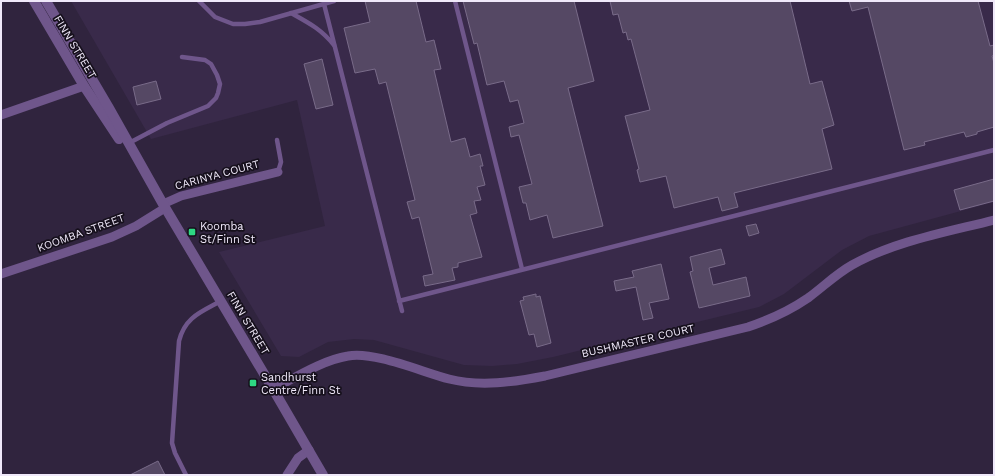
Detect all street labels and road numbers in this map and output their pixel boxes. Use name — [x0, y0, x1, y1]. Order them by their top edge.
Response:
street label: FINN STREET — [51, 13, 99, 81]
street label: CARINYA COURT — [173, 157, 261, 193]
street label: KOOMBA STREET — [36, 211, 127, 255]
street label: FINN STREET — [224, 289, 272, 357]
street label: BUSHMASTER COURT — [580, 322, 696, 360]

